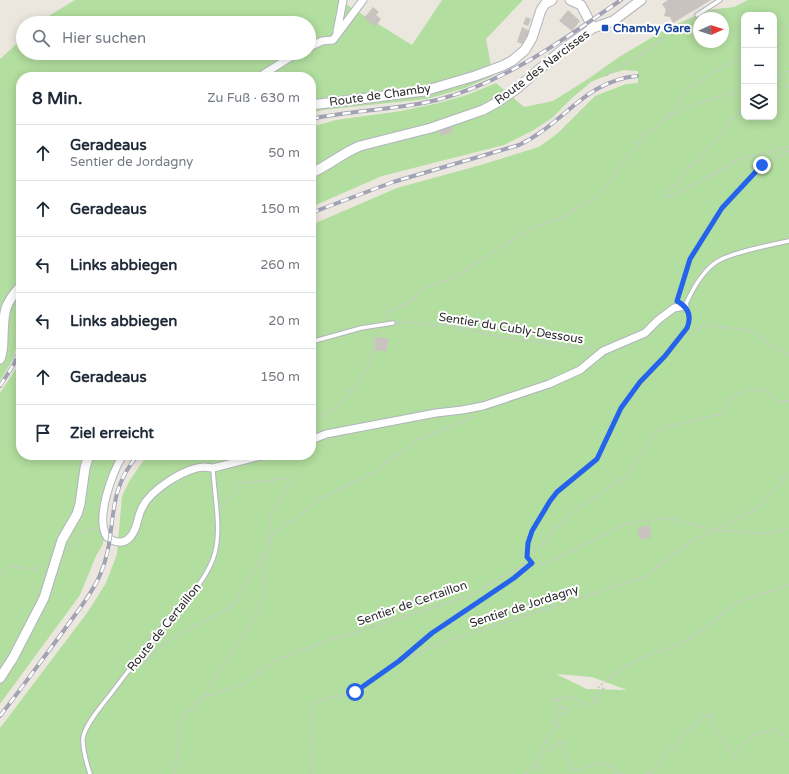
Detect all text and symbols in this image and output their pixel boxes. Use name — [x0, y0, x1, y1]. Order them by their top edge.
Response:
north arrow — [693, 12, 729, 48]
map controls — [741, 12, 777, 120]
button: + — [741, 12, 777, 48]
search box — [16, 16, 316, 60]
place label: Chamby Gare — [613, 21, 691, 36]
marker: Chamby Gare — [600, 23, 610, 33]
icon: search — [30, 27, 52, 49]
street label: Route des Narcisses — [492, 27, 592, 107]
text: Hier suchen — [62, 29, 146, 47]
button: − — [741, 48, 777, 84]
street label: Route de Chamby — [328, 81, 432, 109]
button: layers — [741, 84, 777, 120]
text: 8 Min. — [32, 88, 82, 109]
text: Zu Fuß · 630 m — [207, 90, 300, 106]
text: Geradeaus — [70, 136, 147, 154]
icon: ahead — [32, 142, 54, 164]
text: 50 m — [268, 145, 300, 161]
text: Sentier de Jordagny — [70, 154, 193, 170]
route end — [753, 156, 771, 174]
icon: ahead — [32, 198, 54, 220]
text: Geradeaus — [70, 200, 147, 218]
text: 150 m — [260, 201, 300, 217]
icon: left — [32, 254, 54, 276]
text: Links abbiegen — [70, 256, 177, 274]
text: 260 m — [260, 257, 300, 273]
icon: left — [32, 310, 54, 332]
street label: Sentier du Cubly-Dessous — [438, 310, 585, 346]
text: Links abbiegen — [70, 312, 177, 330]
text: 20 m — [268, 313, 300, 329]
icon: ahead — [32, 366, 54, 388]
text: Geradeaus — [70, 368, 147, 386]
text: 150 m — [260, 369, 300, 385]
icon: arrive — [32, 422, 54, 444]
text: Ziel erreicht — [70, 424, 154, 442]
street label: Sentier de Certaillon — [355, 578, 469, 628]
street label: Route de Certaillon — [124, 580, 204, 674]
street label: Sentier de Jordagny — [468, 582, 581, 630]
route start — [346, 683, 364, 701]

